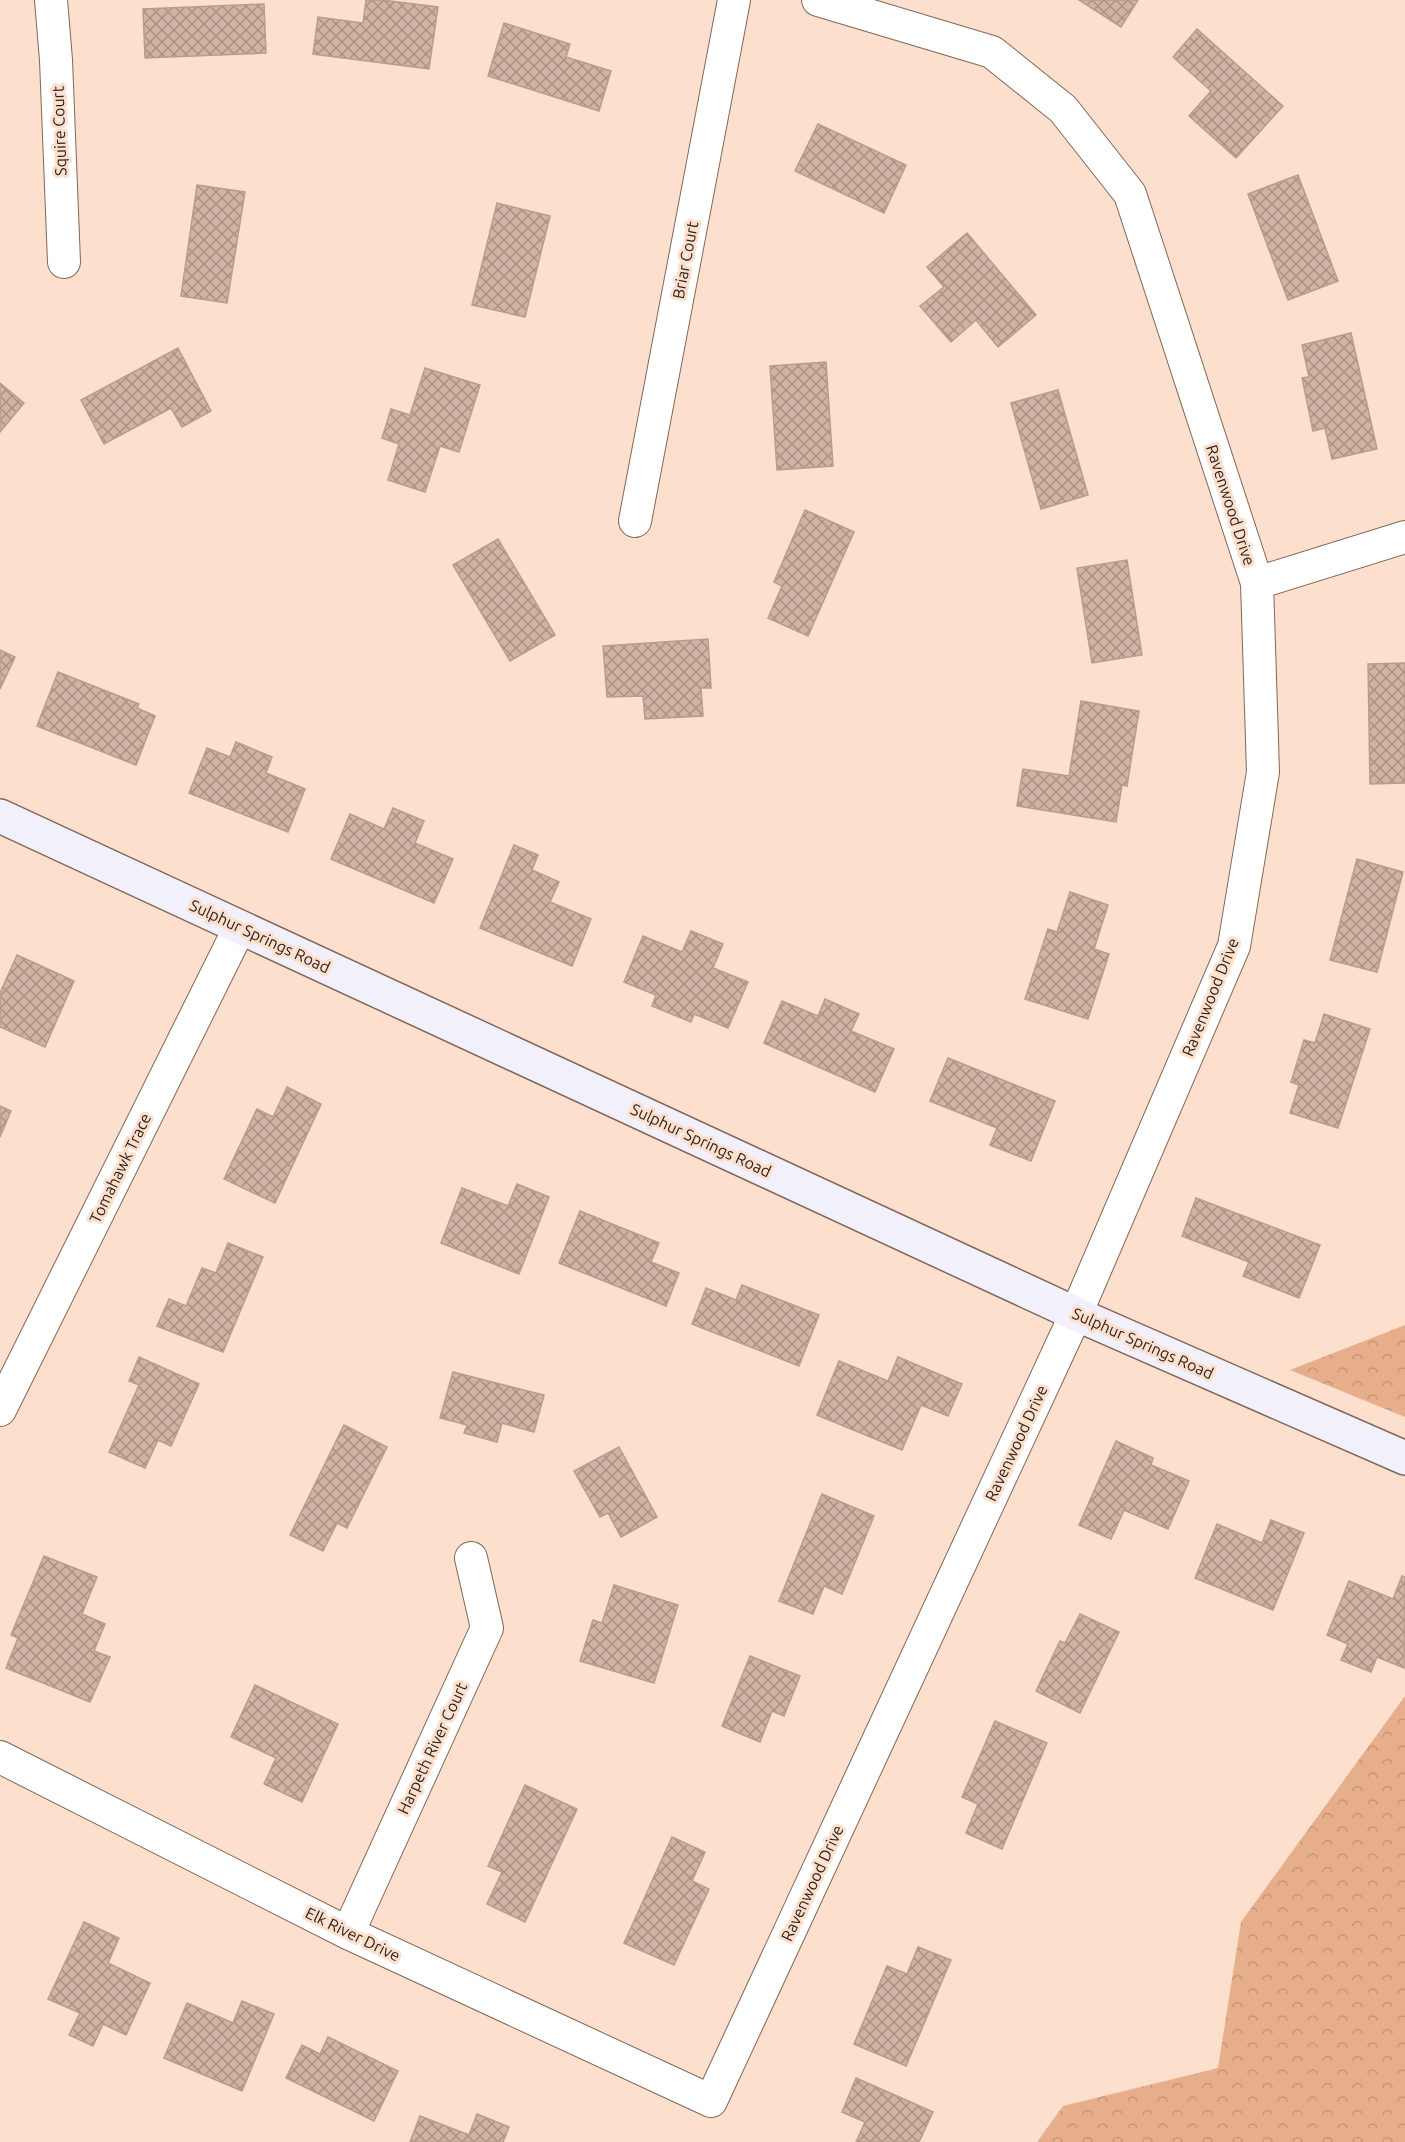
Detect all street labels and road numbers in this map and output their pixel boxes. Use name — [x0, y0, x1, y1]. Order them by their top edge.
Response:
street label: Squire Court — [48, 85, 70, 176]
street label: Briar Court — [669, 219, 701, 300]
street label: Ravenwood Drive — [1203, 442, 1259, 568]
street label: Sulphur Springs Road — [187, 896, 333, 976]
street label: Ravenwood Drive — [1178, 935, 1242, 1059]
street label: Sulphur Springs Road — [628, 1100, 774, 1180]
street label: Tomahawk Trace — [86, 1110, 154, 1226]
street label: Sulphur Springs Road — [1070, 1304, 1216, 1382]
street label: Ravenwood Drive — [981, 1382, 1051, 1504]
street label: Harpeth River Court — [394, 1679, 471, 1817]
street label: Ravenwood Drive — [777, 1822, 847, 1944]
street label: Elk River Drive — [303, 1903, 403, 1965]

